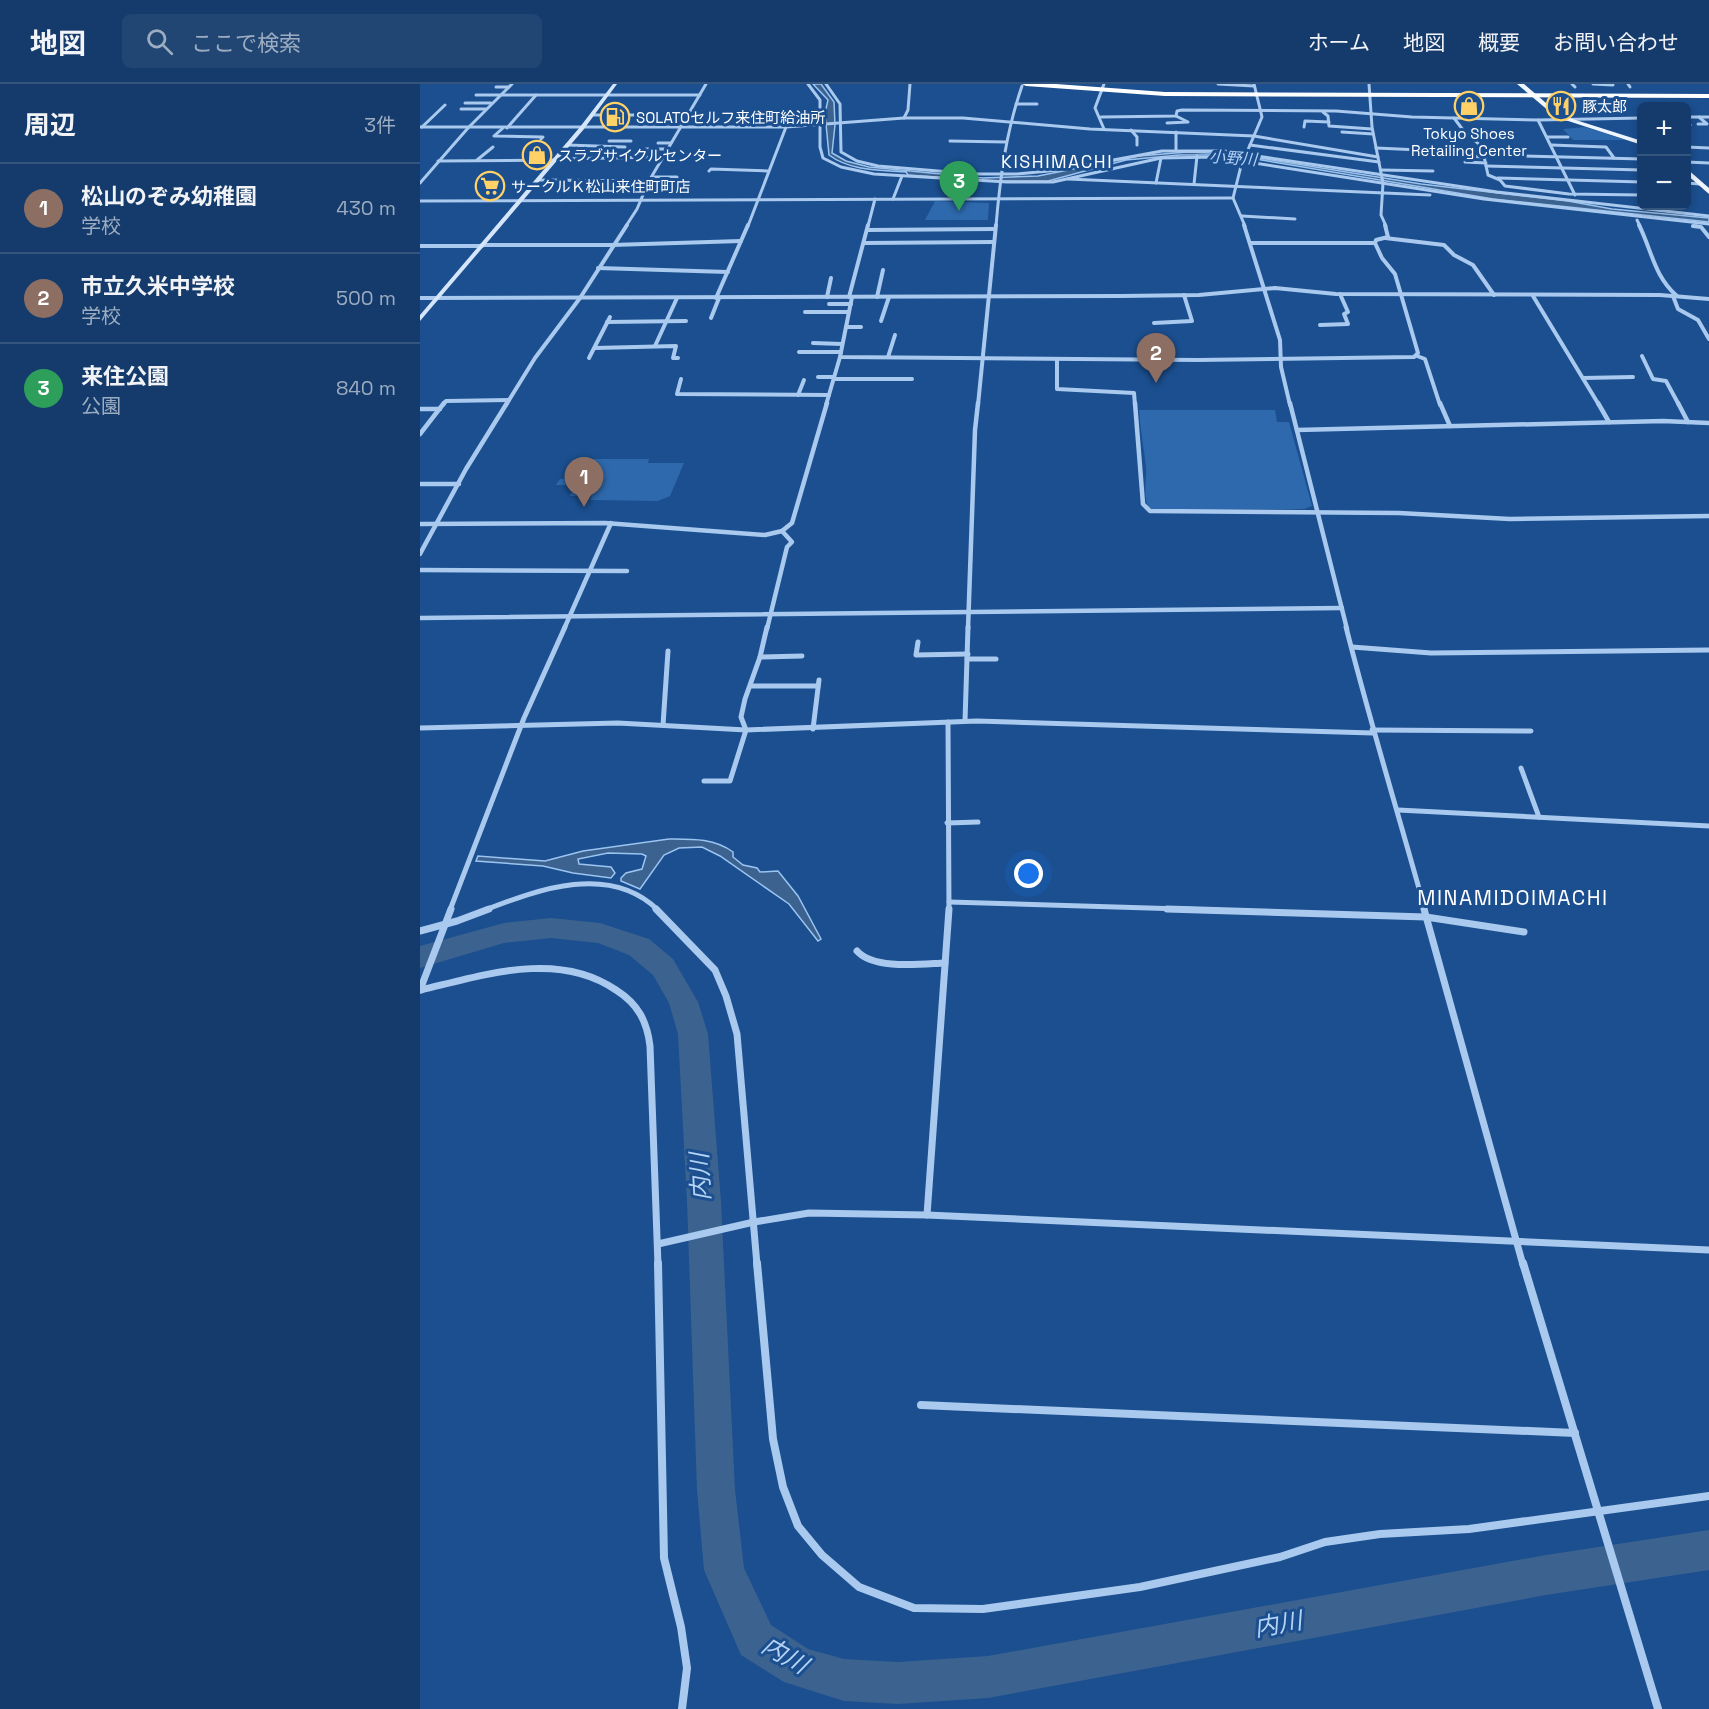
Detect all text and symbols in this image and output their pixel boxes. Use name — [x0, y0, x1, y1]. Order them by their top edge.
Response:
search box — [122, 14, 542, 68]
text: 地図 — [30, 25, 86, 61]
icon: search — [143, 25, 176, 58]
text: ここで検索 — [191, 29, 301, 57]
text: ホーム — [1308, 29, 1370, 56]
text: 地図 — [1403, 29, 1445, 56]
text: 概要 — [1478, 29, 1520, 56]
text: お問い合わせ — [1553, 29, 1679, 56]
shop icon: Tokyo Shoes Retailing Center — [1453, 90, 1485, 122]
restaurant icon: 豚太郎 — [1545, 90, 1577, 122]
place label: 豚太郎 — [1582, 97, 1627, 116]
fuel station icon: SOLATOセルフ来住町給油所 — [599, 101, 631, 133]
map controls — [1637, 102, 1691, 210]
button: + — [1637, 102, 1691, 156]
text: 周辺 — [24, 108, 76, 142]
place label: SOLATOセルフ来住町給油所 — [636, 108, 825, 127]
text: 3件 — [364, 112, 396, 138]
place label: Tokyo Shoes Retailing Center — [1411, 124, 1527, 160]
shop icon: スラブサイクルセンター — [521, 139, 553, 171]
place label: スラブサイクルセンター — [558, 146, 722, 165]
water label: 小野川 — [1208, 146, 1260, 170]
district label: KISHIMACHI — [1001, 150, 1113, 173]
button: − — [1637, 156, 1691, 210]
pin: 3 — [940, 162, 978, 211]
supermarket icon: サークルＫ松山来住町町店 — [474, 170, 506, 202]
place label: サークルＫ松山来住町町店 — [511, 177, 691, 196]
text: 松山のぞみ幼稚園 — [81, 182, 257, 210]
text: 1 — [39, 195, 48, 221]
text: 430 m — [336, 195, 396, 221]
text: 学校 — [81, 213, 121, 239]
text: 市立久米中学校 — [81, 272, 235, 300]
text: 2 — [38, 285, 49, 311]
text: 500 m — [336, 285, 396, 311]
text: 学校 — [81, 303, 121, 329]
pin: 2 — [1136, 334, 1176, 383]
text: 来住公園 — [81, 362, 169, 390]
text: 3 — [37, 375, 50, 401]
text: 840 m — [336, 375, 396, 401]
text: 公園 — [81, 393, 121, 419]
pin: 1 — [564, 458, 604, 507]
your location — [1014, 859, 1043, 888]
district label: MINAMIDOIMACHI — [1417, 884, 1609, 911]
water label: 内川 — [683, 1149, 717, 1202]
water label: 内川 — [1252, 1604, 1307, 1643]
water label: 内川 — [756, 1630, 816, 1682]

